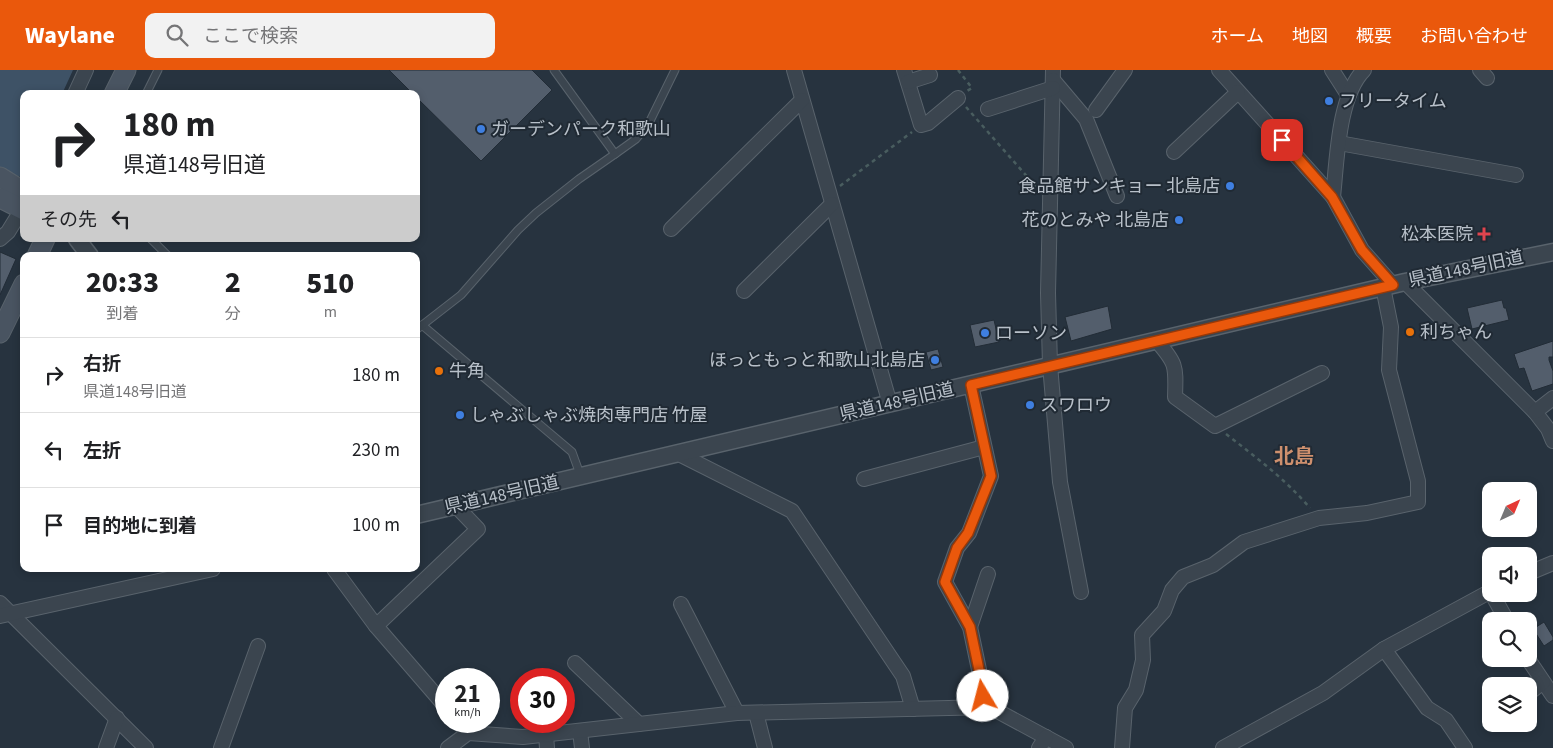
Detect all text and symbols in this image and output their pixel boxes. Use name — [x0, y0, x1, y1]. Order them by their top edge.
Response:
search box — [145, 13, 495, 58]
text: Waylane — [25, 18, 115, 53]
icon: search — [163, 21, 191, 49]
text: ここで検索 — [203, 23, 298, 50]
text: ホーム — [1211, 24, 1264, 49]
text: 地図 — [1292, 24, 1328, 49]
text: 概要 — [1356, 24, 1392, 49]
text: お問い合わせ — [1420, 24, 1528, 49]
place label: フリータイム — [1339, 89, 1447, 114]
marker: フリータイム — [1323, 95, 1335, 107]
text: 180 m — [123, 100, 215, 150]
icon: right — [40, 110, 105, 175]
place label: ガーデンパーク和歌山 — [491, 117, 671, 142]
pin — [1261, 119, 1303, 161]
marker: ガーデンパーク和歌山 — [475, 123, 487, 135]
icon: arrive — [1268, 126, 1296, 154]
text: 県道148号旧道 — [123, 149, 266, 181]
place label: 食品館サンキョー 北島店 — [1018, 174, 1220, 199]
marker: 食品館サンキョー 北島店 — [1224, 180, 1236, 192]
icon: left — [107, 205, 135, 233]
text: その先 — [40, 207, 97, 234]
place label: 花のとみや 北島店 — [1021, 208, 1169, 233]
marker: 花のとみや 北島店 — [1173, 214, 1185, 226]
place label: 松本医院 — [1401, 222, 1473, 247]
marker: 松本医院 — [1477, 227, 1491, 241]
street label: 県道148号旧道 — [1406, 245, 1526, 293]
text: 20:33 — [86, 261, 159, 304]
text: 2 — [225, 261, 241, 304]
text: 510 — [306, 262, 354, 305]
text: m — [324, 301, 337, 323]
text: 到着 — [106, 303, 138, 325]
text: 分 — [225, 303, 241, 325]
place label: 利ちゃん — [1420, 320, 1492, 345]
place label: ローソン — [995, 321, 1067, 346]
marker: 利ちゃん — [1404, 326, 1416, 338]
marker: ローソン — [979, 327, 991, 339]
place label: ほっともっと和歌山北島店 — [709, 348, 925, 373]
text: 右折 — [83, 351, 121, 378]
marker: ほっともっと和歌山北島店 — [929, 354, 941, 366]
place label: 牛角 — [449, 359, 485, 384]
icon: right — [40, 361, 68, 389]
text: 180 m — [352, 362, 400, 389]
marker: 牛角 — [433, 365, 445, 377]
street label: 県道148号旧道 — [837, 377, 957, 427]
text: 県道148号旧道 — [83, 381, 187, 403]
place label: スワロウ — [1040, 393, 1112, 418]
marker: スワロウ — [1024, 399, 1036, 411]
place label: しゃぶしゃぶ焼肉専門店 竹屋 — [470, 403, 708, 428]
marker: しゃぶしゃぶ焼肉専門店 竹屋 — [454, 409, 466, 421]
icon: left — [40, 436, 68, 464]
text: 230 m — [352, 437, 400, 464]
text: 左折 — [83, 438, 121, 465]
district label: 北島 — [1274, 443, 1314, 471]
street label: 県道148号旧道 — [442, 470, 562, 520]
north arrow — [1482, 482, 1538, 538]
map controls — [1482, 482, 1537, 732]
icon: arrive — [40, 511, 68, 539]
text: 100 m — [352, 512, 400, 539]
text: 目的地に到着 — [83, 513, 197, 540]
button: sound — [1482, 547, 1537, 602]
button: search — [1482, 612, 1537, 667]
speed limit sign: 30 — [510, 668, 575, 733]
position arrow — [956, 669, 1008, 721]
text: 21 — [454, 676, 481, 712]
button: layers — [1482, 677, 1537, 732]
text: km/h — [454, 704, 481, 721]

